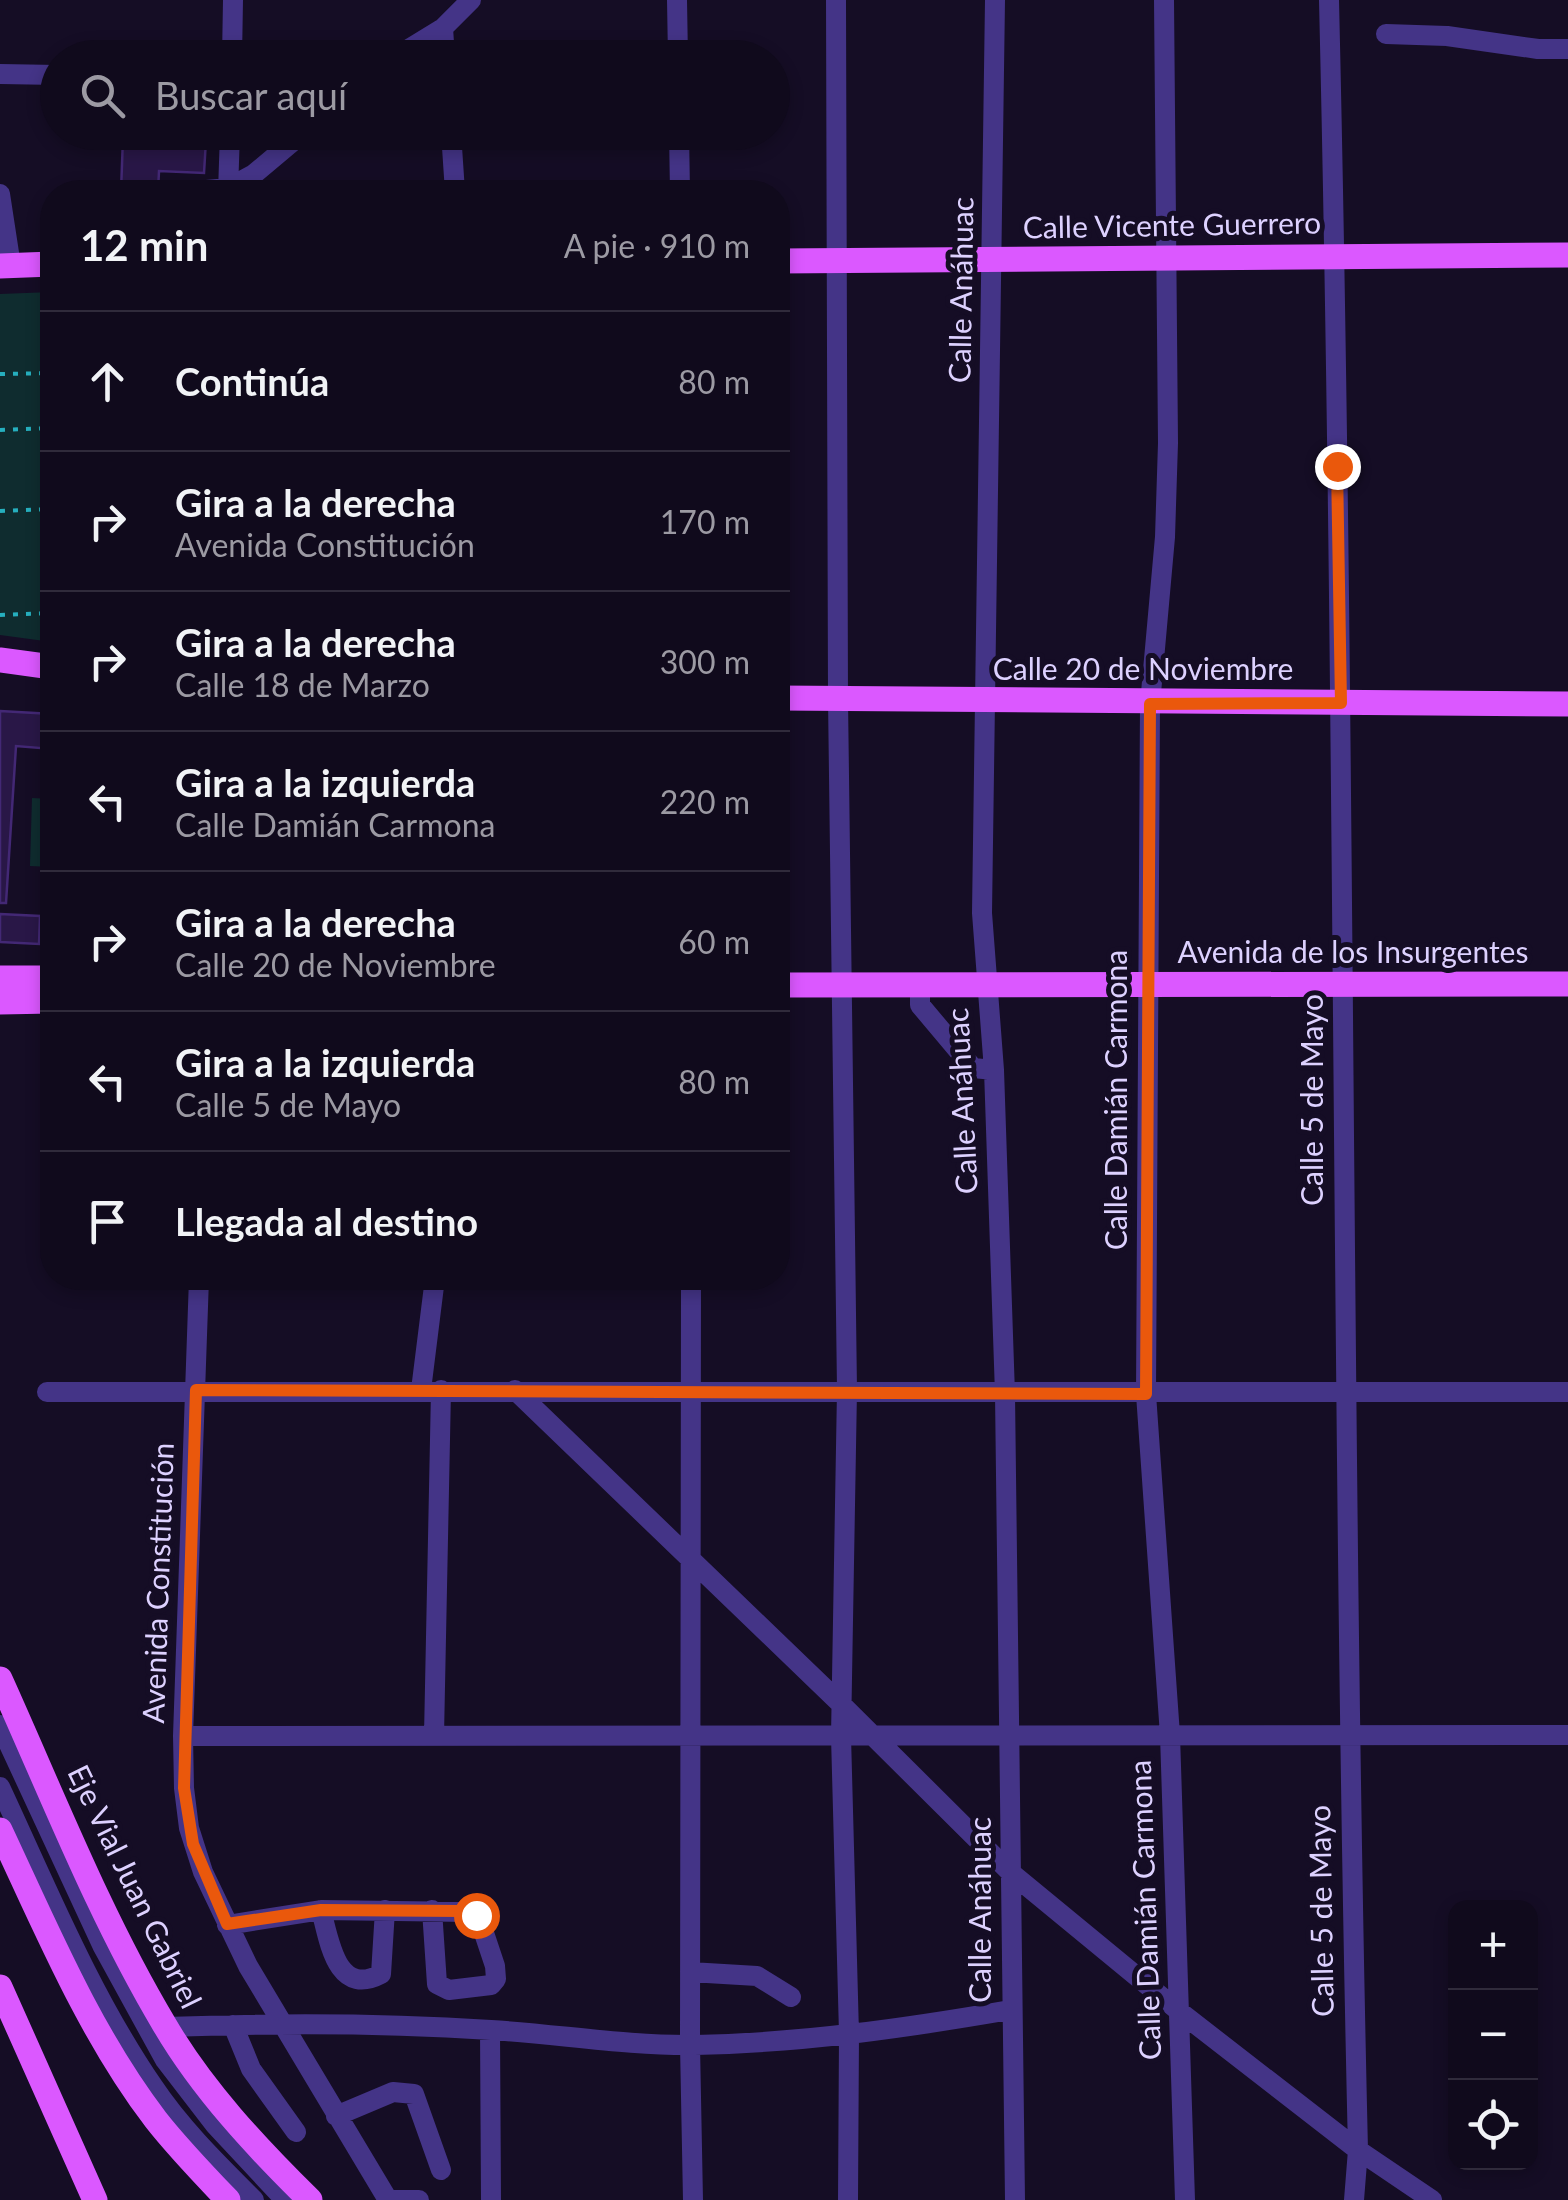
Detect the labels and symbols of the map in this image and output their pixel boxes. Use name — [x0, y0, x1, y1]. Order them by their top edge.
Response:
street label: Calle Anáhuac — [940, 197, 980, 383]
street label: Calle Vicente Guerrero — [1023, 203, 1321, 245]
route end — [1315, 444, 1361, 490]
street label: Calle 20 de Noviembre — [993, 650, 1293, 686]
street label: Avenida de los Insurgentes — [1178, 933, 1528, 969]
street label: Calle Damián Carmona — [1097, 950, 1133, 1250]
street label: Calle 5 de Mayo — [1293, 994, 1329, 1206]
street label: Calle Anáhuac — [938, 1007, 984, 1195]
street label: Avenida Constitución — [134, 1442, 180, 1724]
street label: Eje Vial Juan Gabriel — [61, 1759, 210, 2014]
street label: Calle Damián Carmona — [1121, 1759, 1167, 2061]
street label: Calle 5 de Mayo — [1300, 1805, 1340, 2017]
street label: Calle Anáhuac — [961, 1817, 997, 2003]
route start — [454, 1893, 500, 1939]

